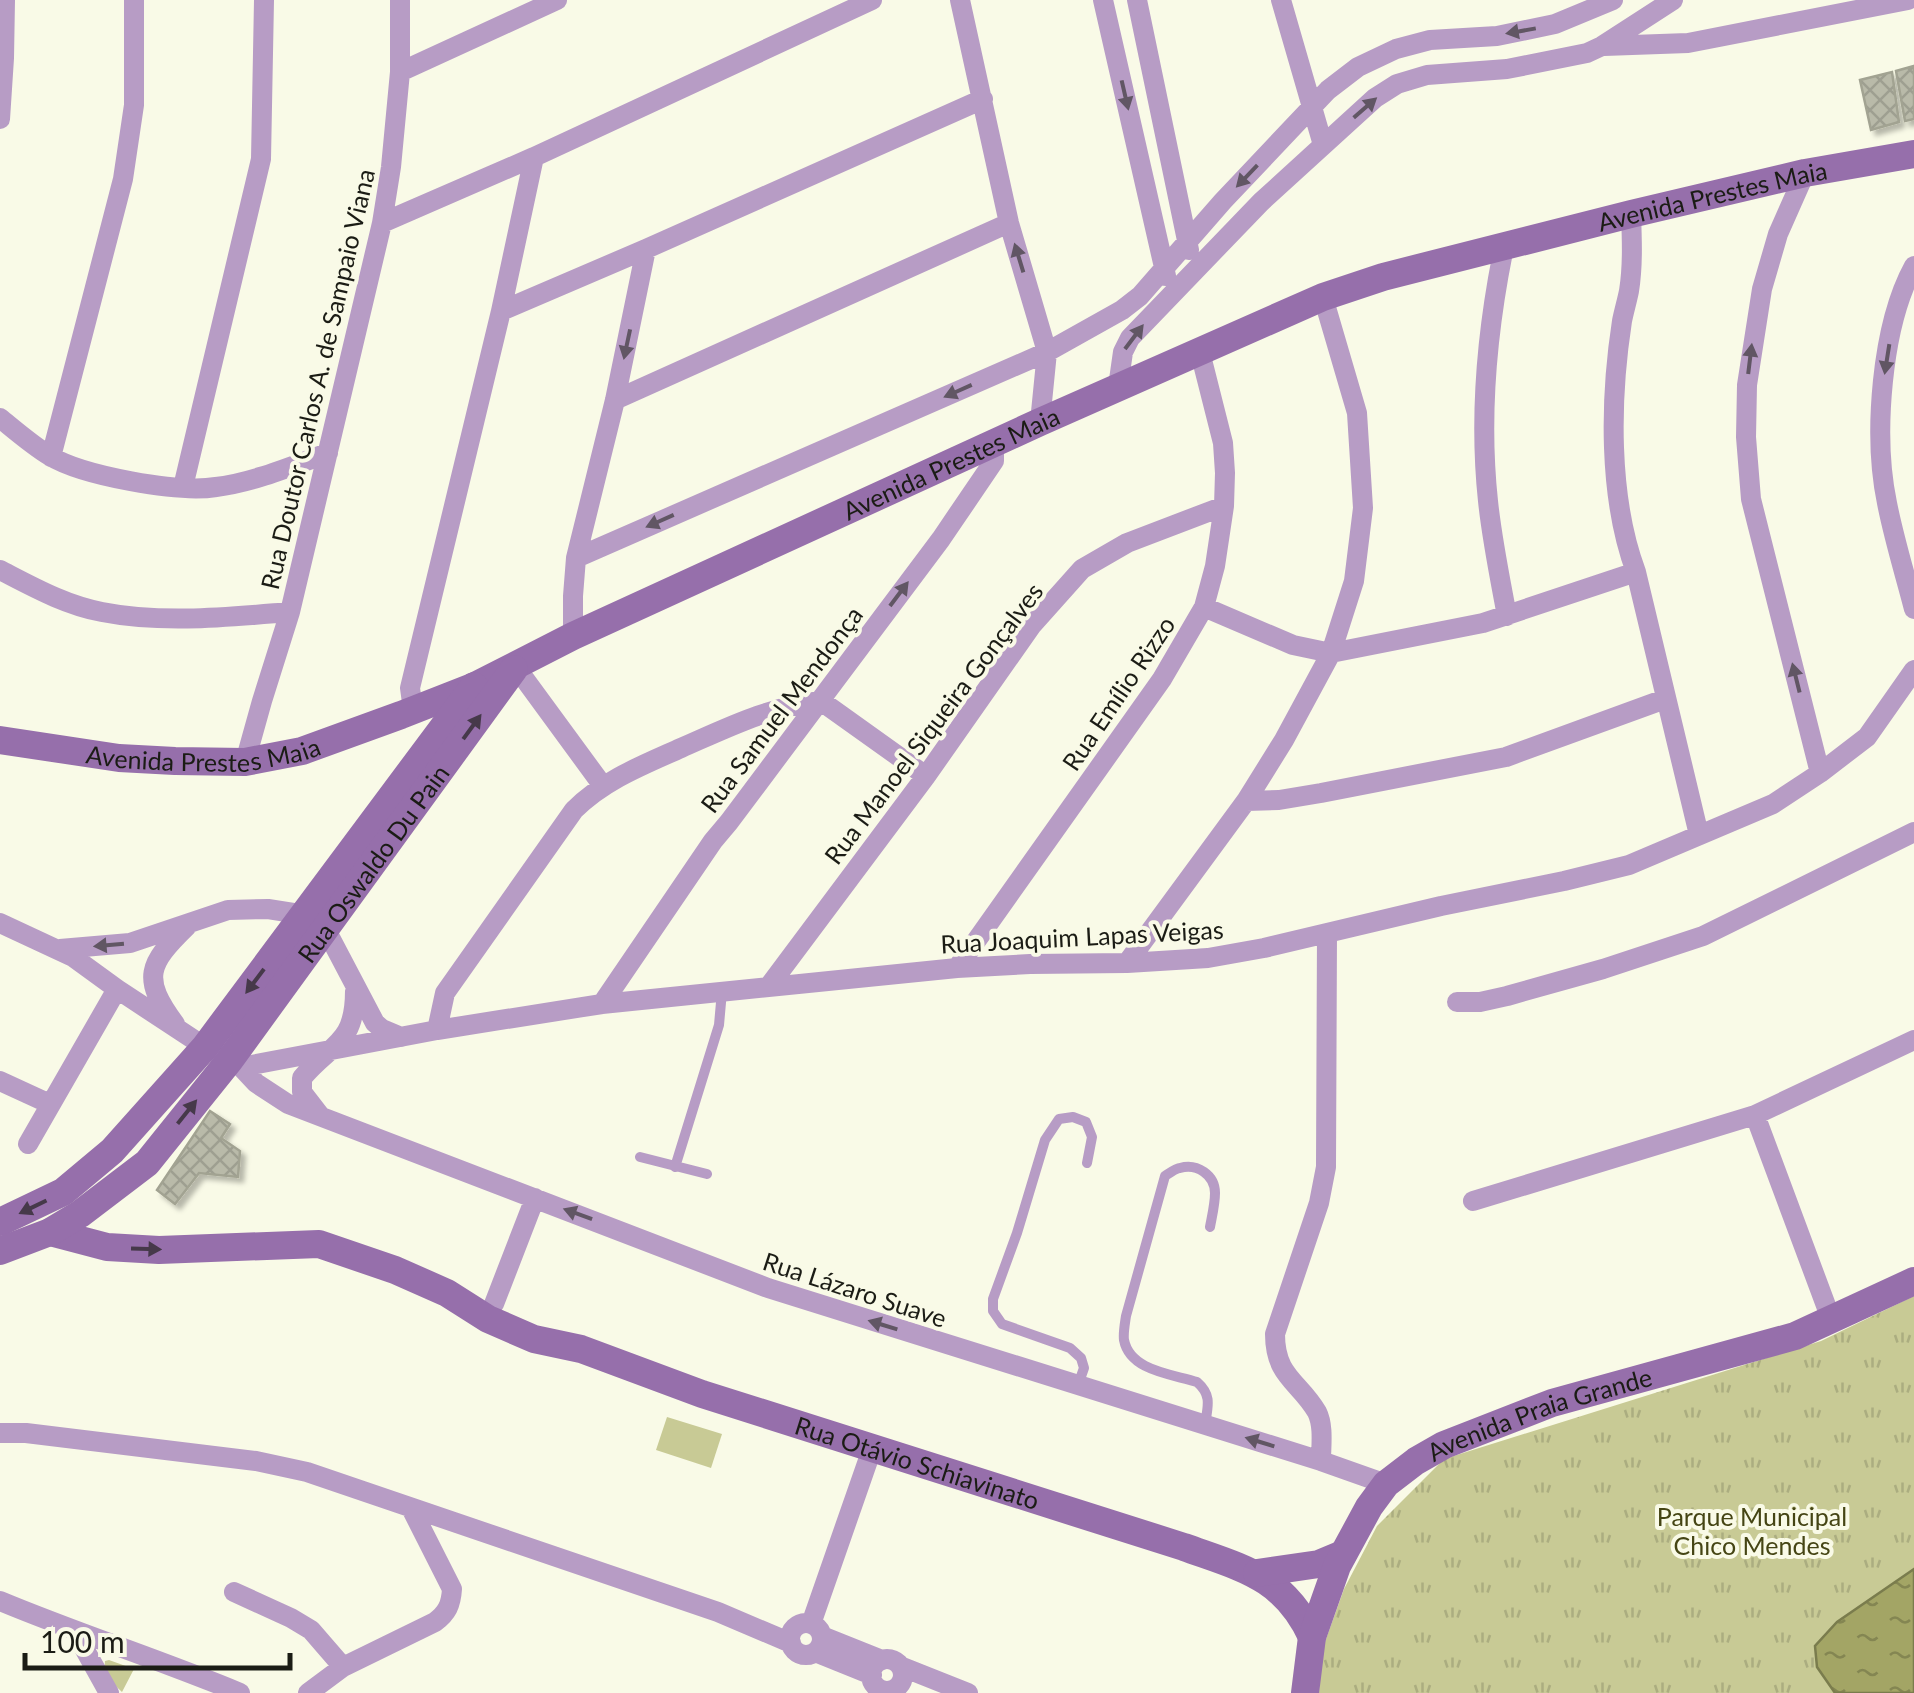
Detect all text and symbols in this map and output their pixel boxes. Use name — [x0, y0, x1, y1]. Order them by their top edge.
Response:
one-way arrow — [1505, 24, 1536, 39]
one-way arrow — [1118, 80, 1133, 111]
one-way arrow — [1352, 97, 1377, 119]
street label: Avenida Prestes Maia — [1594, 154, 1829, 237]
one-way arrow — [1235, 164, 1259, 188]
street label: Rua Doutor Carlos A. de Sampaio Viana — [254, 166, 380, 592]
one-way arrow — [1011, 243, 1026, 273]
one-way arrow — [1123, 324, 1143, 350]
one-way arrow — [618, 329, 634, 360]
one-way arrow — [1742, 343, 1758, 374]
one-way arrow — [1879, 344, 1894, 375]
one-way arrow — [943, 383, 973, 399]
street label: Avenida Prestes Maia — [838, 400, 1064, 525]
one-way arrow — [645, 513, 674, 530]
street label: Rua Manoel Siqueira Gonçalves — [817, 577, 1049, 869]
one-way arrow — [889, 581, 909, 607]
street label: Rua Samuel Mendonça — [694, 600, 868, 818]
street label: Rua Emílio Rizzo — [1055, 610, 1181, 776]
one-way arrow — [1788, 662, 1803, 693]
one-way arrow — [461, 714, 481, 740]
street label: Avenida Prestes Maia — [84, 731, 324, 777]
street label: Rua Oswaldo Du Pain — [291, 759, 455, 968]
street label: Rua Joaquim Lapas Veigas — [940, 914, 1224, 958]
one-way arrow — [93, 938, 125, 954]
one-way arrow — [246, 968, 266, 994]
one-way arrow — [176, 1100, 197, 1125]
one-way arrow — [18, 1198, 47, 1215]
one-way arrow — [562, 1206, 592, 1221]
one-way arrow — [130, 1241, 162, 1257]
street label: Rua Lázaro Suave — [759, 1245, 951, 1333]
one-way arrow — [868, 1317, 898, 1332]
street label: Avenida Praia Grande — [1421, 1361, 1655, 1467]
street label: Rua Otávio Schiavinato — [791, 1410, 1043, 1515]
one-way arrow — [1245, 1434, 1275, 1449]
park label: Parque Municipal Chico Mendes — [1657, 1501, 1847, 1560]
scale bar — [25, 1608, 290, 1670]
text: 100 m — [40, 1623, 125, 1659]

